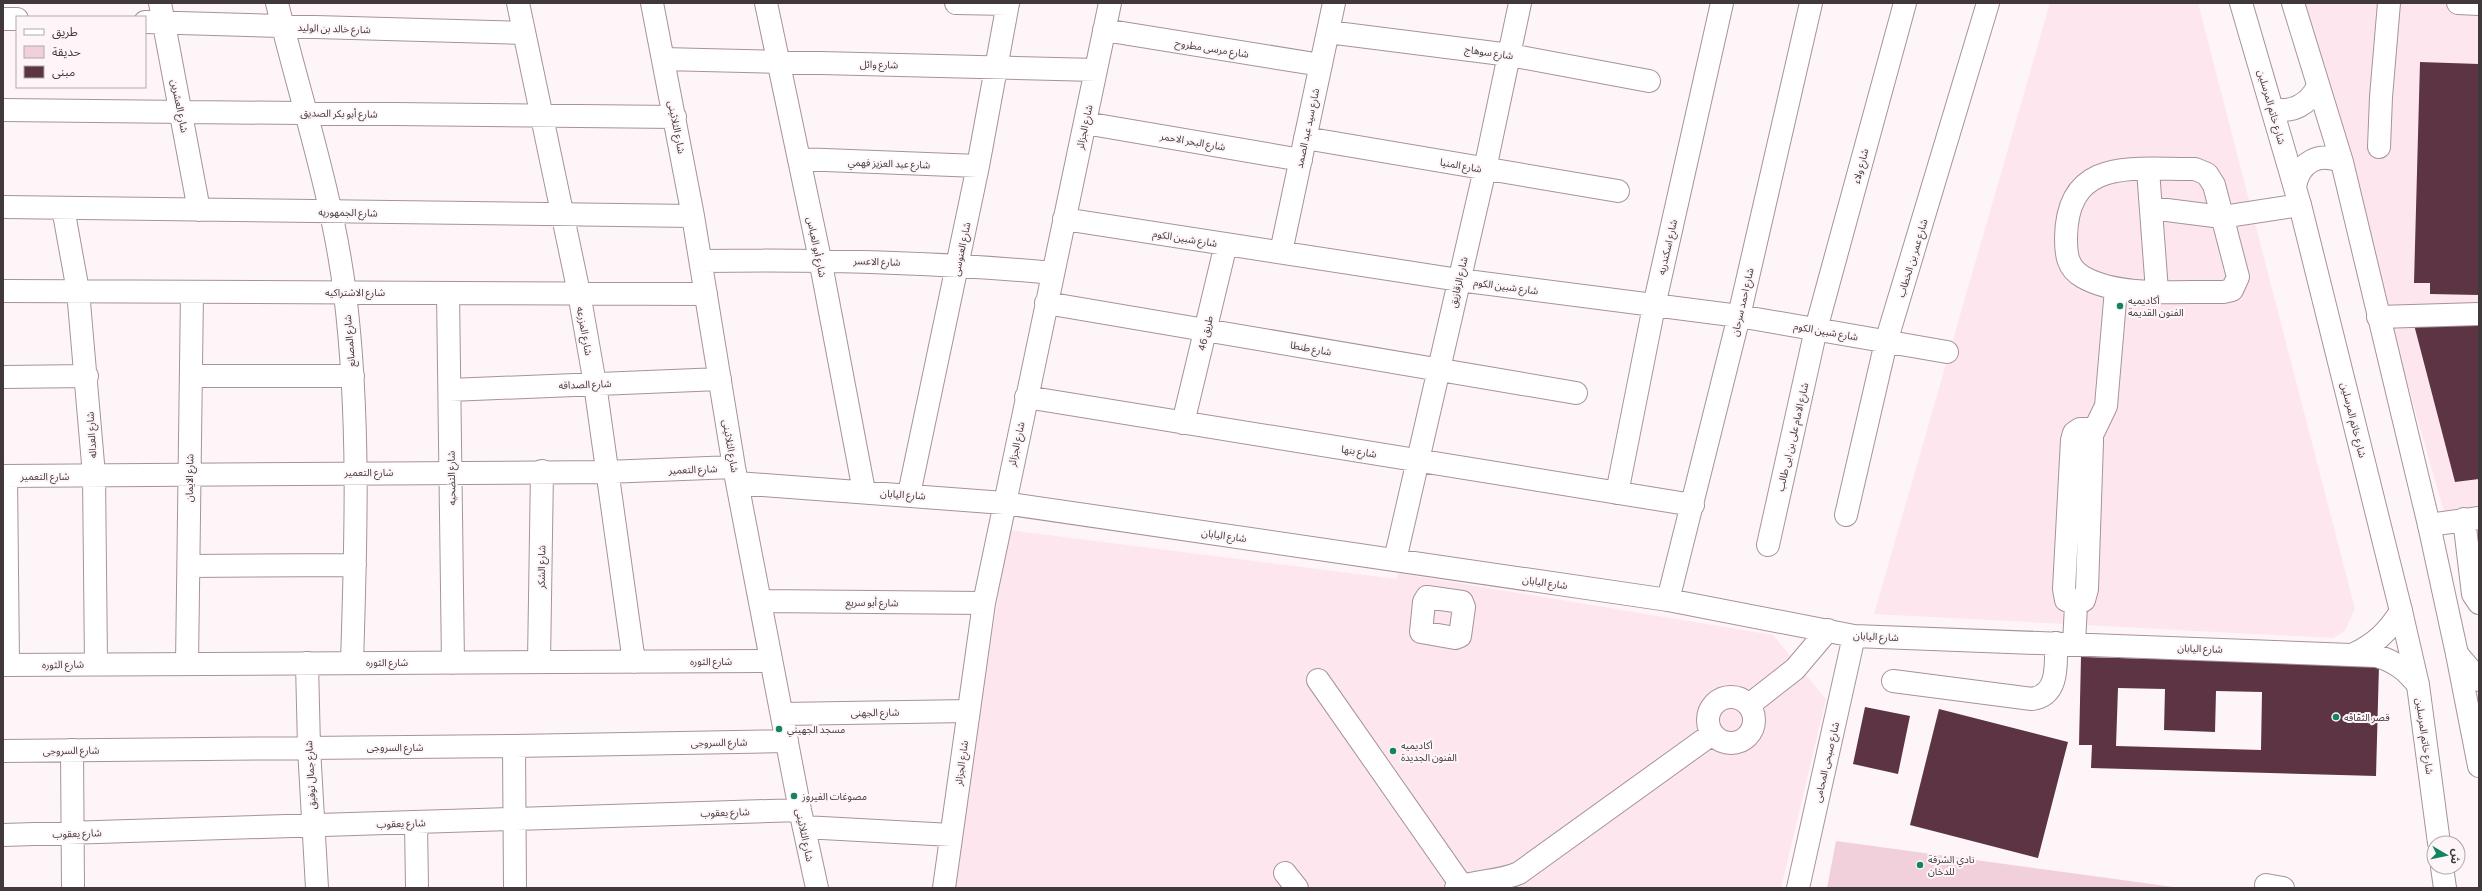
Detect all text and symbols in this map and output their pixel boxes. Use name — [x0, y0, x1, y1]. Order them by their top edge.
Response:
legend — [16, 16, 146, 88]
street label: شارع خالد بن الوليد — [297, 21, 371, 37]
text: طريق — [52, 24, 78, 40]
street label: شارع مرسى مطروح — [1174, 36, 1250, 62]
street label: شارع سوهاج — [1464, 43, 1514, 63]
text: حديقة — [52, 44, 81, 59]
street label: شارع وائل — [860, 58, 898, 72]
text: مبنى — [52, 64, 75, 79]
street label: شارع خاتم المرسلين — [2254, 68, 2288, 146]
street label: شارع العشرين — [167, 78, 191, 134]
street label: شارع سيد عبد الصمد — [1293, 87, 1323, 170]
street label: شارع الثلاثينى — [664, 100, 688, 155]
street label: شارع الجزائر — [1073, 103, 1097, 152]
street label: شارع أبو بكر الصديق — [300, 106, 378, 122]
street label: شارع البحر الاحمر — [1158, 129, 1227, 155]
street label: شارع ولاء — [1850, 147, 1872, 185]
street label: شارع المنيا — [1439, 155, 1483, 177]
street label: شارع عبد العزيز فهمي — [847, 156, 931, 173]
street label: شارع الجمهوريه — [318, 205, 378, 221]
street label: شارع أبو العباس — [803, 216, 829, 279]
street label: شارع عمر بن الخطاب — [1894, 217, 1932, 299]
street label: شارع اسكندريه — [1655, 218, 1681, 276]
street label: شارع العنوسى — [949, 221, 975, 278]
street label: شارع شبين الكوم — [1151, 227, 1218, 252]
street label: شارع الاعسر — [852, 254, 901, 270]
street label: شارع الزقازيق — [1446, 255, 1472, 309]
street label: شارع احمد سرحان — [1728, 267, 1758, 338]
street label: شارع شبين الكوم — [1472, 276, 1539, 299]
street label: شارع الاشتراكيه — [325, 286, 385, 300]
place label: أكاديميه الفنون القديمة — [2128, 294, 2184, 319]
marker: أكاديميه الفنون القديمة — [2115, 301, 2125, 311]
street label: شارع المزرعه — [573, 306, 595, 357]
street label: شارع المصانع — [341, 314, 359, 368]
street label: طريق 46 — [1195, 314, 1216, 352]
street label: شارع شبين الكوم — [1792, 319, 1859, 346]
street label: شارع طنطا — [1289, 338, 1333, 360]
street label: شارع الصداقه — [558, 377, 612, 393]
street label: شارع الامام على بن ابى طالب — [1774, 381, 1813, 493]
street label: شارع خاتم المرسلين — [2337, 381, 2369, 459]
street label: شارع العداله — [83, 411, 101, 459]
street label: شارع الثلاثينى — [718, 419, 742, 474]
street label: شارع الجزائر — [1005, 420, 1029, 469]
street label: شارع بنها — [1340, 442, 1378, 462]
street label: شارع التضحيه — [445, 450, 459, 505]
street label: شارع الايمان — [183, 454, 197, 502]
street label: شارع التعمير — [667, 462, 718, 478]
street label: شارع التعمير — [344, 466, 394, 480]
street label: شارع التعمير — [20, 470, 70, 484]
street label: شارع اليابان — [880, 486, 926, 504]
street label: شارع اليابان — [1200, 526, 1248, 546]
street label: شارع الشكر — [535, 545, 549, 590]
street label: شارع اليابان — [1521, 573, 1569, 593]
street label: شارع أبو سريع — [845, 596, 899, 610]
street label: شارع اليابان — [1853, 629, 1899, 645]
street label: شارع اليابان — [2177, 641, 2223, 657]
street label: شارع الثوره — [690, 655, 732, 669]
street label: شارع الثوره — [366, 656, 408, 670]
street label: شارع الثوره — [42, 658, 84, 672]
street label: شارع خاتم المرسلين — [2412, 697, 2436, 775]
street label: شارع الجهنى — [851, 706, 900, 720]
place label: قصر الثقافه — [2344, 711, 2390, 724]
marker: قصر الثقافه — [2331, 712, 2341, 722]
street label: شارع صبحى المحامى — [1811, 720, 1843, 804]
place label: مسجد الجهيني — [787, 723, 845, 737]
marker: مسجد الجهيني — [774, 724, 784, 734]
street label: شارع السروجى — [691, 736, 748, 750]
street label: شارع الجزائر — [952, 739, 972, 788]
place label: أكاديميه الفنون الجديدة — [1401, 739, 1457, 764]
street label: شارع جمال توفيق — [302, 740, 320, 810]
street label: شارع السروجى — [367, 741, 423, 755]
street label: شارع السروجى — [43, 744, 100, 758]
marker: أكاديميه الفنون الجديدة — [1388, 746, 1398, 756]
place label: مصوغات الفيروز — [801, 790, 867, 803]
marker: مصوغات الفيروز — [789, 791, 799, 801]
street label: شارع يعقوب — [700, 805, 750, 821]
street label: شارع الثلاثينى — [792, 808, 816, 863]
street label: شارع يعقوب — [376, 816, 426, 832]
street label: شارع يعقوب — [52, 826, 102, 842]
north arrow — [2426, 835, 2466, 875]
text: ش — [2448, 848, 2464, 865]
place label: نادي الشرقة للدخان — [1928, 853, 1975, 877]
marker: نادي الشرقة للدخان — [1915, 860, 1925, 870]

